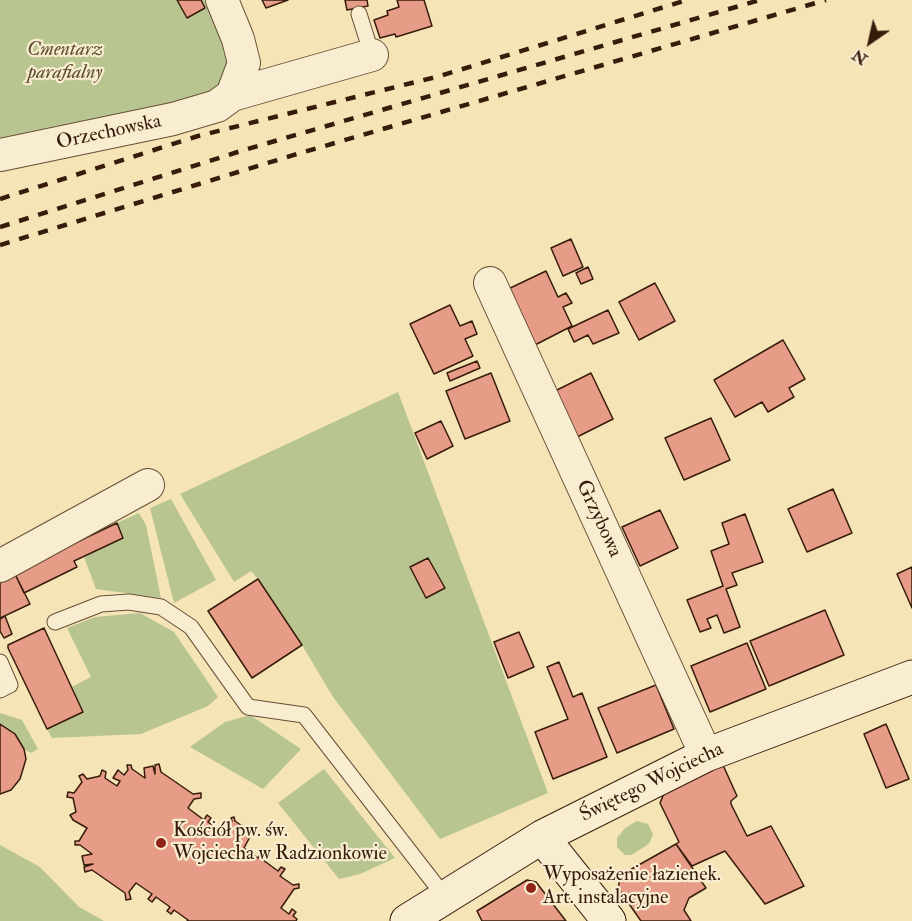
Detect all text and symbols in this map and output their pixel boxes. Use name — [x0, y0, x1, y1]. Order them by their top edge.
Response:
north arrow — [840, 12, 900, 72]
park label: Cmentarz parafialny — [27, 39, 103, 86]
text: N — [848, 45, 871, 69]
street label: Orzechowska — [54, 110, 164, 156]
street label: Grzybowa — [570, 477, 626, 561]
street label: Świętego Wojciecha — [576, 738, 728, 828]
place label: Kościół pw. św. Wojciecha w Radzionkowie — [173, 820, 387, 867]
marker: Kościół pw. św. Wojciecha w Radzionkowie — [154, 836, 168, 850]
place label: Wyposażenie łazienek. Art. instalacyjne — [543, 864, 721, 911]
marker: Wyposażenie łazienek. Art. instalacyjne — [524, 881, 538, 895]

